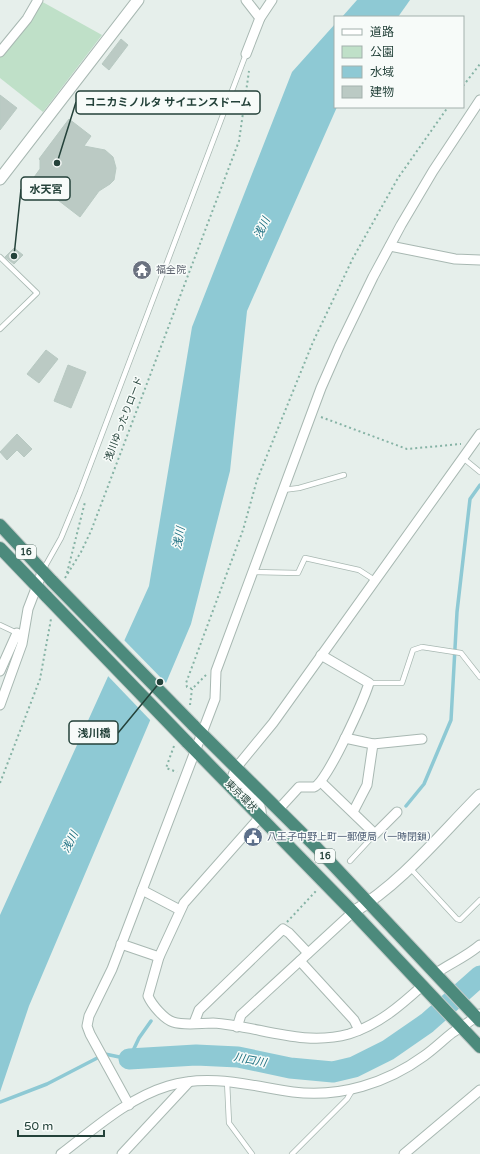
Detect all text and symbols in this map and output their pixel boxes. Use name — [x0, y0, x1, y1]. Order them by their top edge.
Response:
legend — [334, 16, 464, 108]
text: 道路 — [370, 25, 394, 39]
text: 公園 — [370, 45, 394, 59]
text: 水域 — [370, 65, 394, 79]
text: 建物 — [370, 85, 394, 99]
callout: コニカミノルタ サイエンスドーム — [76, 91, 260, 114]
text: コニカミノルタ サイエンスドーム — [84, 96, 252, 109]
callout: 水天宮 — [21, 177, 70, 200]
text: 水天宮 — [30, 183, 63, 196]
water label: 浅川 — [251, 214, 273, 241]
temple icon: 福全院 — [131, 259, 153, 281]
place label: 福全院 — [156, 264, 186, 276]
street label: 浅川ゆったりロード — [102, 375, 146, 463]
water label: 浅川 — [171, 525, 187, 550]
road number: 16 — [16, 545, 36, 559]
callout: 浅川橋 — [69, 721, 118, 744]
text: 浅川橋 — [78, 727, 111, 740]
street label: 東京環状 — [223, 778, 259, 814]
public building icon: 八王子中野上町一郵便局（一時閉鎖） — [242, 826, 264, 848]
water label: 浅川 — [59, 828, 81, 855]
place label: 八王子中野上町一郵便局（一時閉鎖） — [267, 831, 437, 843]
road number: 16 — [315, 849, 335, 863]
water label: 川口川 — [233, 1050, 268, 1070]
scale bar — [18, 1112, 104, 1138]
text: 50 m — [24, 1119, 53, 1133]

